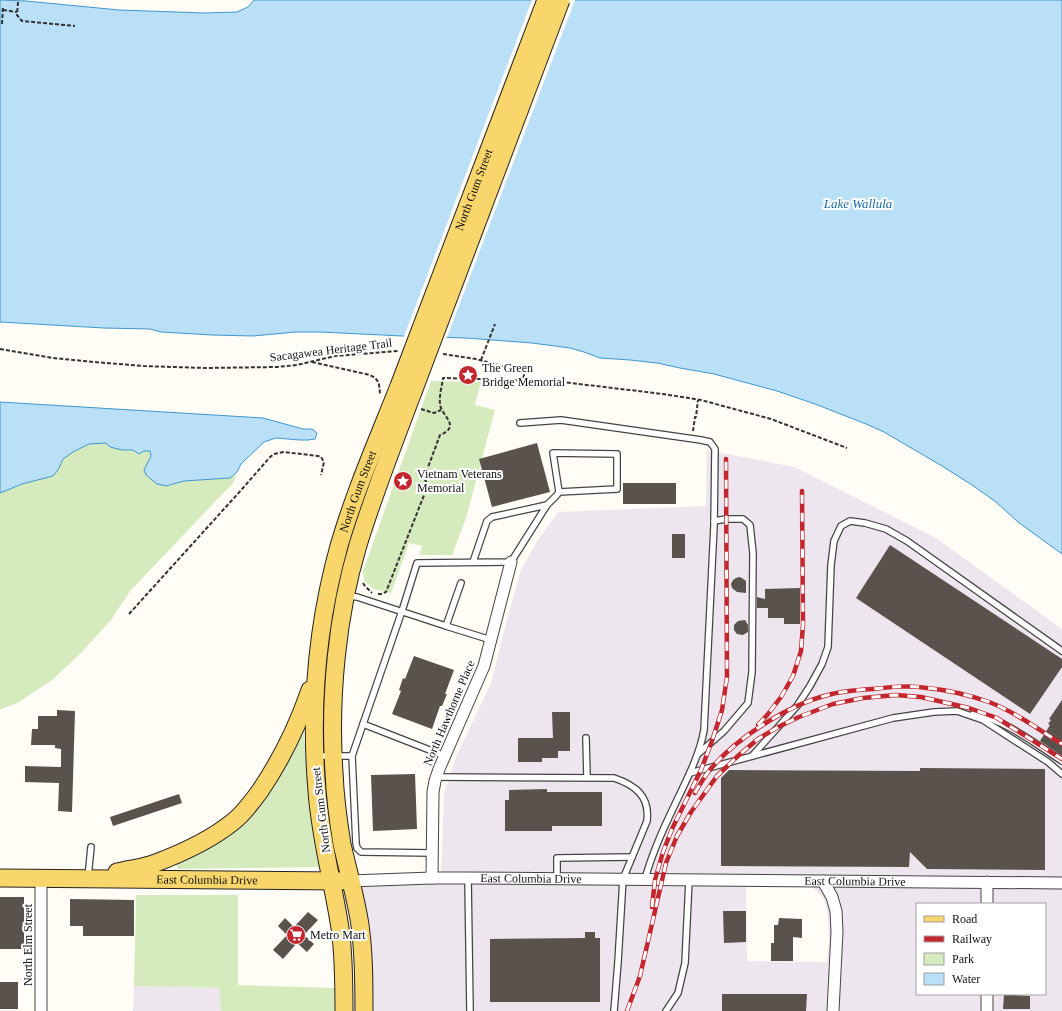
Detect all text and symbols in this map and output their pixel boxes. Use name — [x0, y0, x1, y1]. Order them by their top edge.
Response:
street label: North Gum Street — [452, 146, 496, 232]
water label: Lake Wallula — [823, 196, 893, 211]
street label: Sacagawea Heritage Trail — [269, 335, 394, 364]
place label: The Green Bridge Memorial — [482, 361, 566, 389]
place icon: The Green Bridge Memorial — [457, 364, 479, 386]
street label: North Gum Street — [337, 448, 379, 534]
place label: Vietnam Veterans Memorial — [417, 467, 502, 495]
place icon: Vietnam Veterans Memorial — [392, 470, 414, 492]
street label: North Hawthorne Place — [420, 658, 478, 768]
street label: North Gum Street — [309, 766, 333, 854]
street label: East Columbia Drive — [480, 871, 582, 886]
street label: East Columbia Drive — [156, 872, 258, 887]
street label: East Columbia Drive — [804, 874, 906, 889]
street label: North Elm Street — [21, 903, 35, 986]
legend — [916, 903, 1046, 995]
text: Road — [952, 912, 977, 926]
supermarket icon: Metro Mart — [285, 924, 307, 946]
place label: Metro Mart — [310, 928, 366, 942]
text: Railway — [952, 932, 992, 946]
text: Park — [952, 952, 974, 966]
text: Water — [952, 972, 980, 986]

